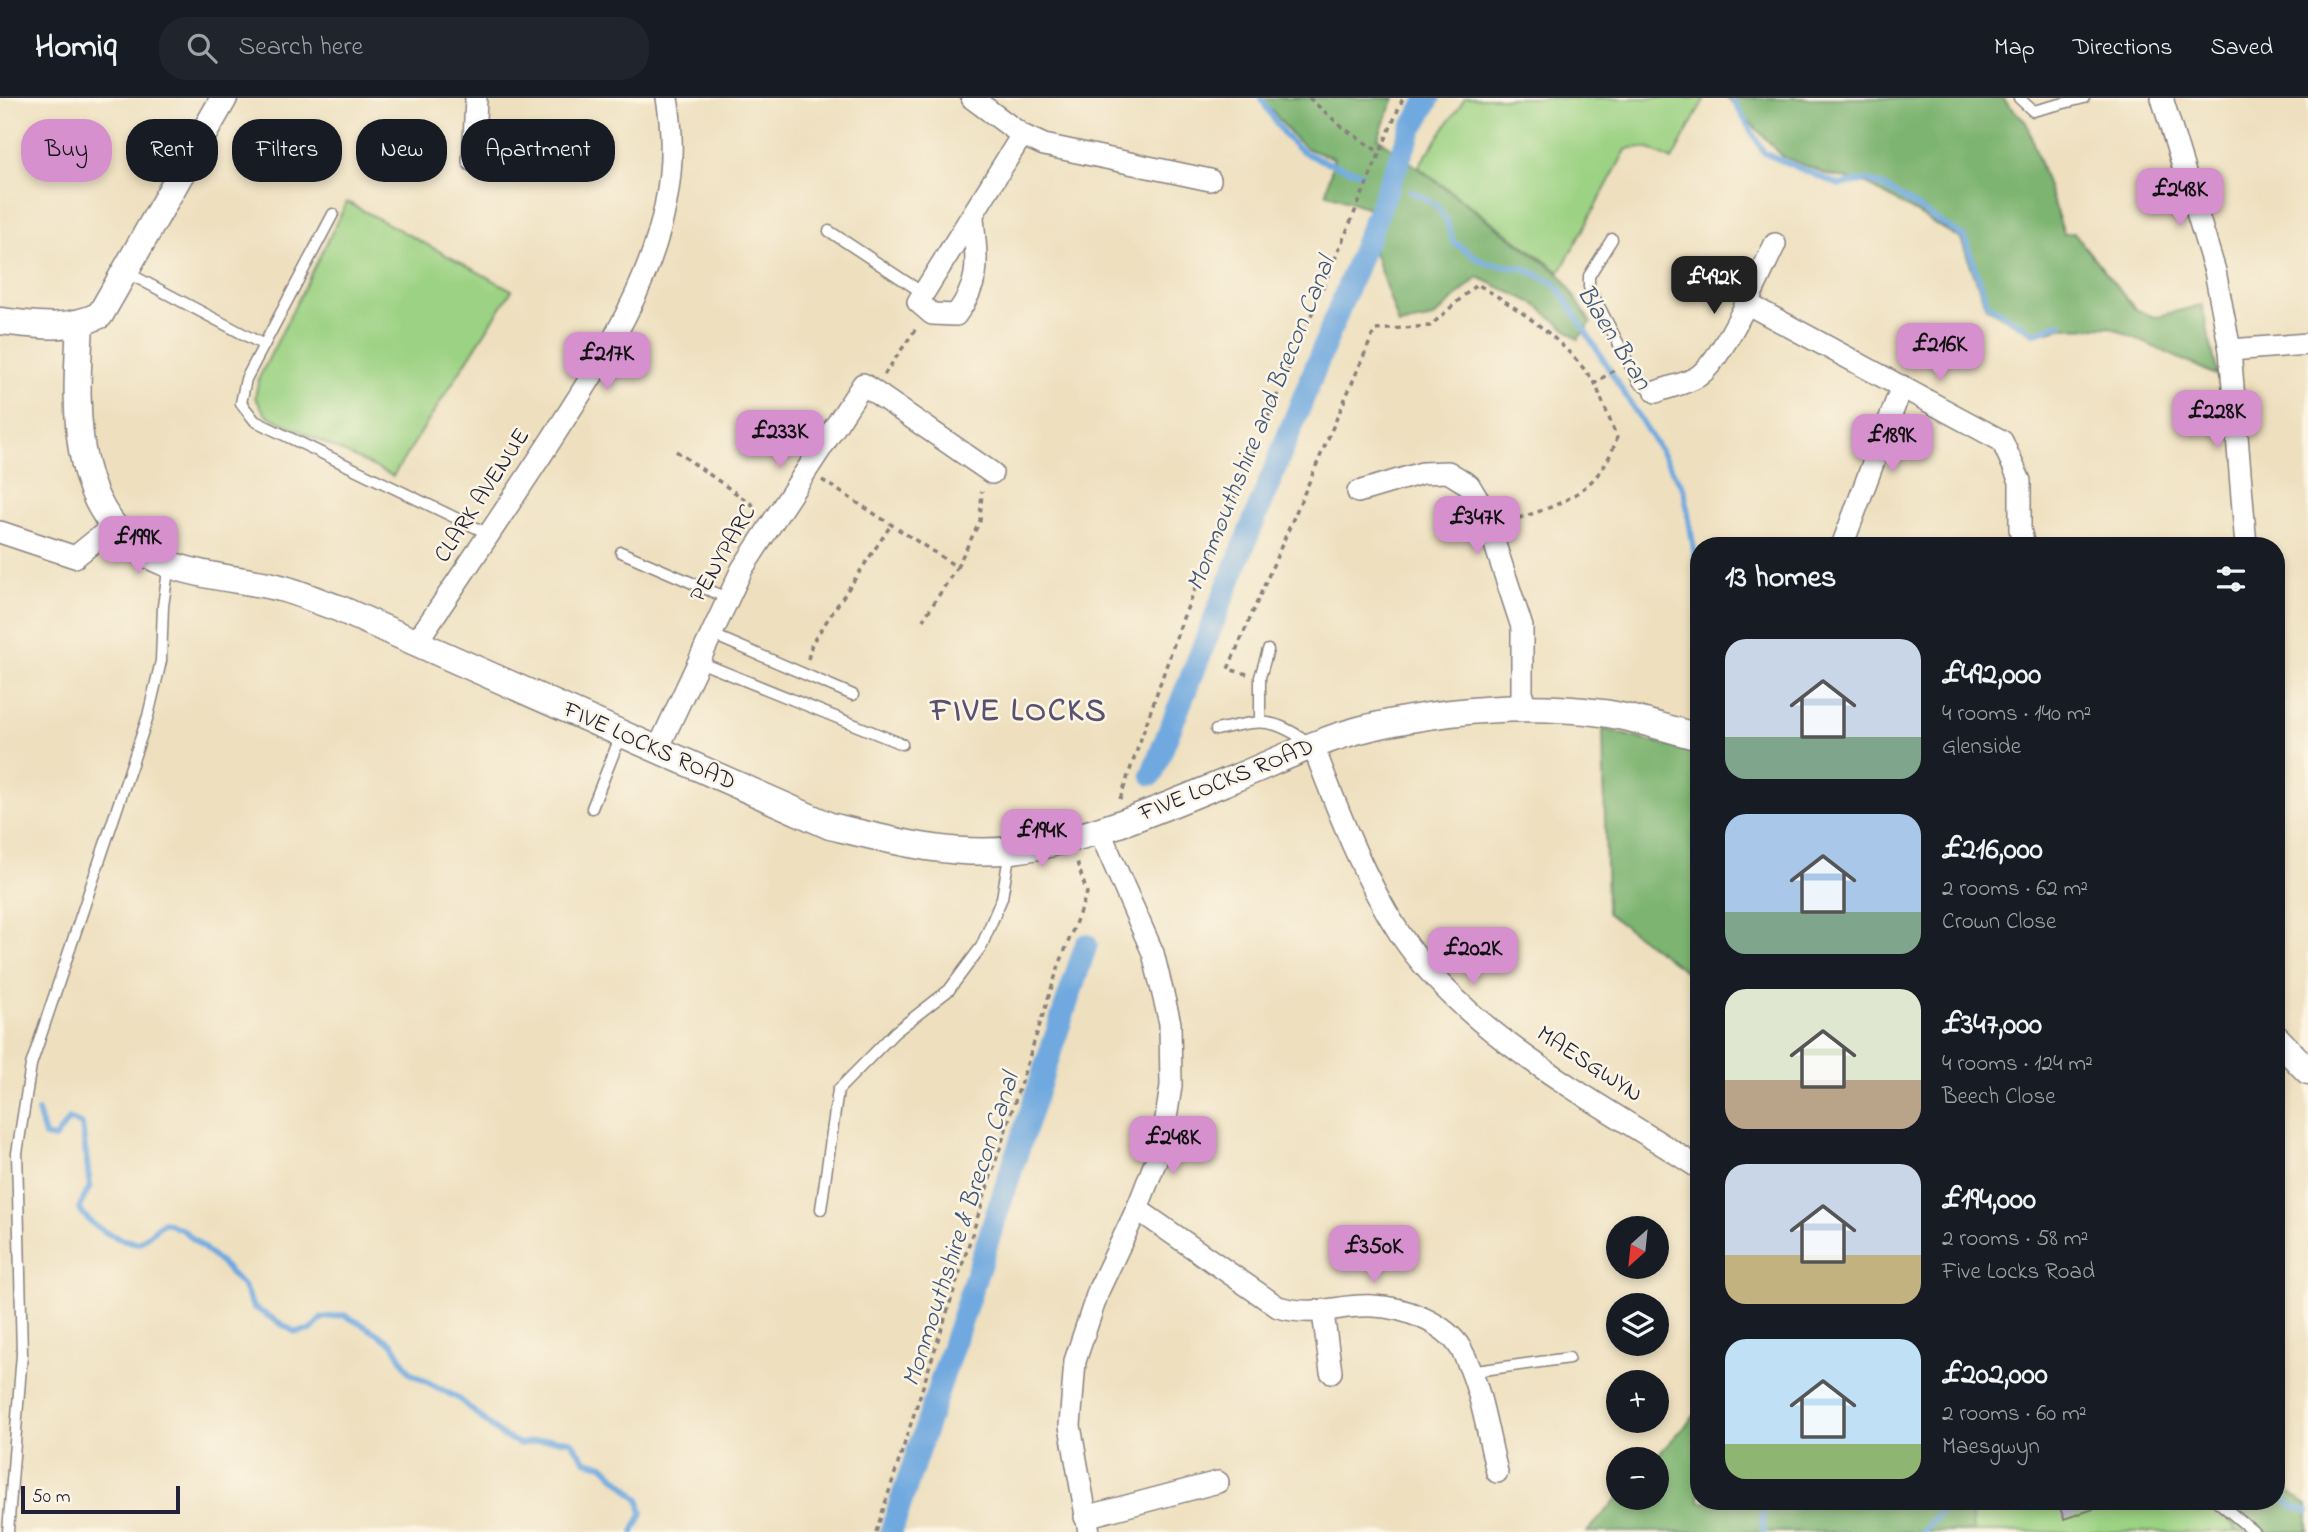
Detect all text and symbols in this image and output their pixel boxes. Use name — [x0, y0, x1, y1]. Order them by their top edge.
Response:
search box — [159, 17, 649, 80]
text: Homiq — [35, 24, 117, 72]
icon: search — [183, 29, 221, 67]
text: Search here — [239, 29, 363, 67]
text: Map — [1994, 31, 2035, 66]
text: Directions — [2073, 31, 2172, 66]
text: Saved — [2210, 31, 2273, 66]
chip: Buy — [21, 119, 112, 182]
chip: Rent — [126, 119, 218, 182]
chip: Filters — [232, 119, 342, 182]
chip: New — [356, 119, 447, 182]
chip: Apartment — [461, 119, 615, 182]
pin: £248K — [2131, 169, 2229, 228]
text: £248K — [2152, 174, 2208, 207]
water label: Monmouthshire and Brecon Canal — [1177, 249, 1348, 597]
pin: £492K — [1665, 256, 1763, 316]
text: £492K — [1687, 262, 1741, 295]
water label: Blaen Bran — [1566, 278, 1661, 399]
pin: £216K — [1891, 324, 1989, 383]
text: £216K — [1913, 329, 1967, 362]
pin: £217K — [558, 332, 656, 392]
text: £217K — [580, 338, 634, 371]
pin: £228K — [2168, 390, 2266, 450]
text: £228K — [2188, 396, 2246, 429]
pin: £233K — [731, 410, 829, 470]
pin: £189K — [1843, 414, 1941, 474]
text: £233K — [752, 416, 808, 449]
text: £189K — [1868, 420, 1916, 453]
street label: CLARK AVENUE — [426, 422, 540, 570]
pin: £347K — [1428, 496, 1526, 556]
street label: PENYPARC — [682, 498, 766, 610]
text: £347K — [1450, 502, 1504, 535]
pin: £199K — [89, 517, 187, 576]
text: £199K — [115, 522, 161, 555]
text: 13 homes — [1725, 557, 1836, 601]
icon: filters — [2212, 560, 2250, 598]
text: £492,000 — [1942, 654, 2041, 698]
icon: home — [1781, 667, 1865, 751]
district label: FIVE LOCKS — [928, 689, 1108, 736]
street label: FIVE LOCKS ROAD — [556, 693, 741, 801]
text: 4 rooms · 140 m² — [1942, 698, 2091, 731]
street label: FIVE LOCKS ROAD — [1133, 730, 1320, 832]
text: Glenside — [1942, 731, 2021, 764]
pin: £194K — [993, 810, 1091, 869]
text: £194K — [1017, 815, 1067, 848]
text: £216,000 — [1942, 829, 2043, 873]
icon: home — [1781, 842, 1865, 926]
text: 2 rooms · 62 m² — [1942, 873, 2088, 906]
text: Crown Close — [1942, 906, 2056, 939]
pin: £202K — [1424, 928, 1522, 987]
text: £202K — [1444, 933, 1502, 966]
text: £347,000 — [1942, 1004, 2042, 1048]
icon: home — [1781, 1017, 1865, 1101]
street label: MAESGWYN — [1529, 1018, 1649, 1112]
text: 4 rooms · 124 m² — [1942, 1048, 2093, 1081]
water label: Monmouthshire & Brecon Canal — [893, 1066, 1032, 1392]
text: Beech Close — [1942, 1081, 2055, 1114]
pin: £248K — [1124, 1116, 1222, 1176]
text: £248K — [1145, 1122, 1201, 1155]
text: £194,000 — [1942, 1179, 2036, 1223]
icon: home — [1781, 1192, 1865, 1276]
north arrow — [1606, 1216, 1670, 1279]
map controls — [1606, 1216, 1669, 1510]
text: 2 rooms · 58 m² — [1942, 1223, 2088, 1256]
pin: £350K — [1325, 1226, 1423, 1285]
text: £350K — [1345, 1231, 1403, 1264]
text: Five Locks Road — [1942, 1256, 2095, 1289]
button: layers — [1606, 1293, 1669, 1356]
text: £202,000 — [1942, 1354, 2048, 1398]
icon: home — [1781, 1367, 1865, 1451]
button: + — [1606, 1370, 1669, 1433]
text: 2 rooms · 60 m² — [1942, 1398, 2087, 1431]
text: Maesgwyn — [1942, 1431, 2040, 1464]
button: − — [1606, 1447, 1669, 1510]
scale bar — [21, 1483, 180, 1515]
text: 50 m — [32, 1484, 71, 1511]

